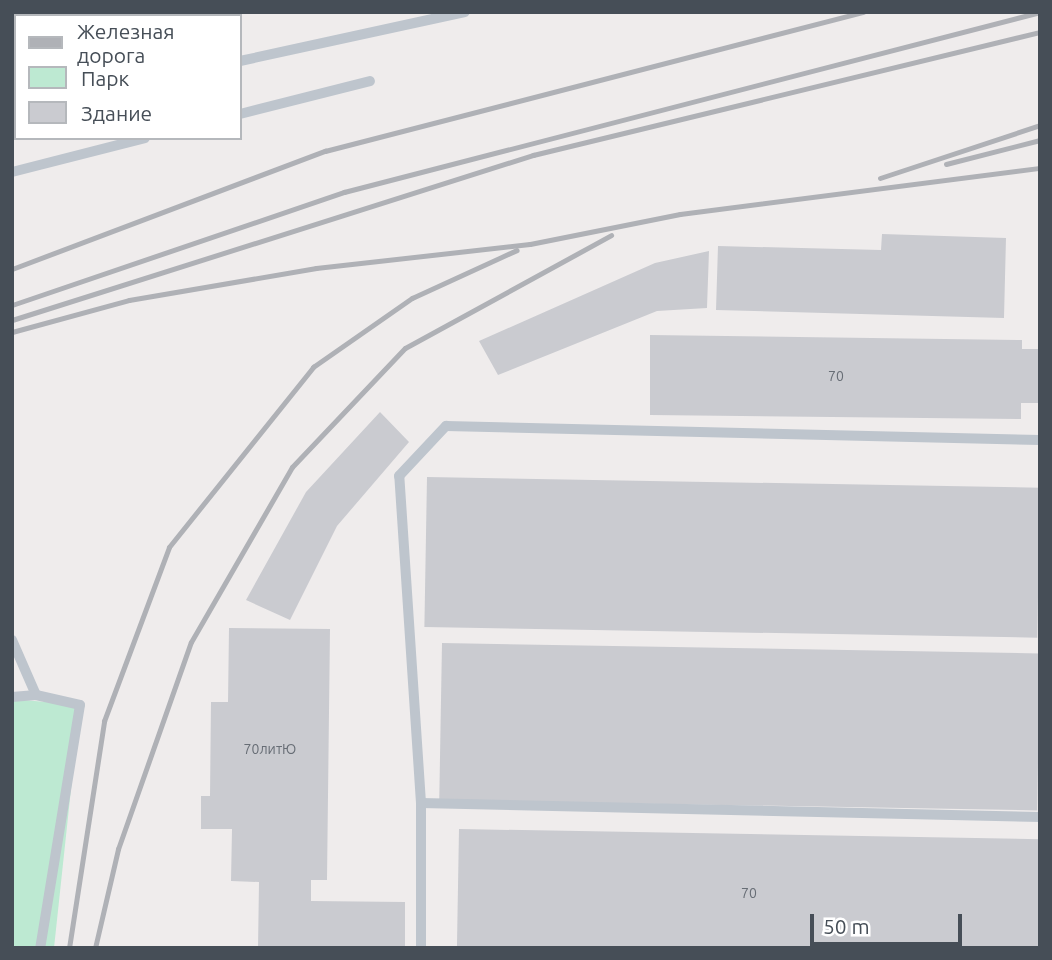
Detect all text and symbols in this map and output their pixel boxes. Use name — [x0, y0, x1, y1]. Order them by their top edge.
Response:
legend — [14, 14, 242, 140]
text: Железная дорога — [77, 19, 175, 67]
text: Парк — [81, 66, 129, 90]
text: Здание — [81, 101, 152, 125]
house number: 70 — [828, 368, 844, 384]
house number: 70литЮ — [244, 741, 296, 757]
house number: 70 — [741, 885, 757, 901]
scale bar — [814, 900, 966, 944]
text: 50 m — [823, 914, 870, 938]

